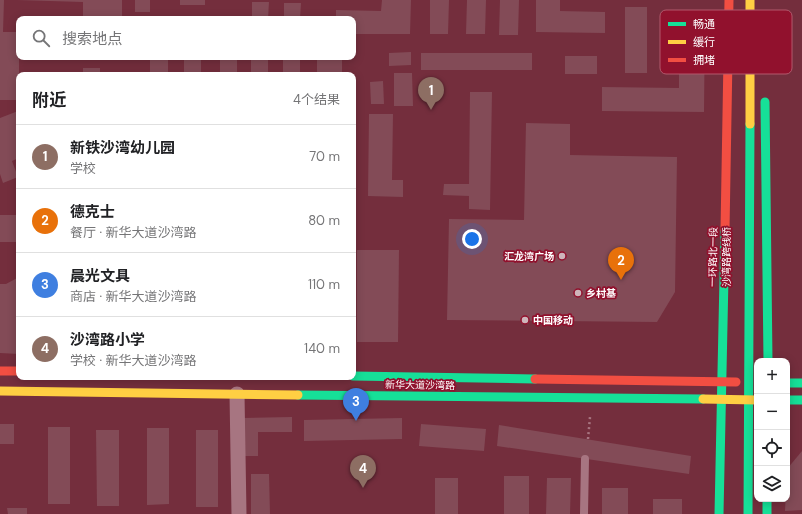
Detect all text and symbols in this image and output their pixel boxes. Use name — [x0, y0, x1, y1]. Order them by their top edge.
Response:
legend — [660, 10, 792, 74]
search box — [16, 16, 356, 60]
text: 畅通 — [693, 17, 715, 31]
icon: search — [30, 27, 52, 49]
text: 搜索地点 — [62, 29, 122, 49]
text: 缓行 — [693, 35, 715, 49]
text: 拥堵 — [693, 53, 715, 67]
pin: 1 — [418, 77, 444, 110]
text: 附近 — [32, 89, 66, 111]
text: 4个结果 — [293, 91, 340, 108]
text: 新铁沙湾幼儿园 — [70, 138, 175, 158]
text: 1 — [43, 148, 47, 165]
text: 70 m — [309, 148, 340, 165]
text: 学校 — [70, 160, 96, 177]
text: 德克士 — [70, 202, 115, 222]
text: 2 — [41, 212, 49, 229]
text: 80 m — [308, 212, 340, 229]
text: 餐厅 · 新华大道沙湾路 — [70, 224, 197, 241]
street label: 一环路北一段 — [706, 227, 720, 287]
street label: 沙湾路跨线桥 — [720, 227, 733, 287]
your location — [462, 229, 482, 249]
pin: 2 — [608, 247, 634, 280]
place label: 汇龙湾广场 — [504, 250, 554, 263]
marker: 汇龙湾广场 — [557, 251, 567, 261]
text: 晨光文具 — [70, 266, 130, 286]
text: 3 — [41, 276, 49, 293]
text: 110 m — [308, 276, 340, 293]
place label: 乡村基 — [586, 287, 616, 300]
text: 商店 · 新华大道沙湾路 — [70, 288, 197, 305]
marker: 乡村基 — [573, 288, 583, 298]
place label: 中国移动 — [533, 314, 573, 327]
marker: 中国移动 — [520, 315, 530, 325]
text: 沙湾路小学 — [70, 330, 145, 350]
text: 4 — [41, 340, 49, 357]
text: 140 m — [304, 340, 340, 357]
text: 学校 · 新华大道沙湾路 — [70, 352, 197, 369]
map controls — [754, 358, 790, 502]
button: + — [754, 358, 790, 394]
street label: 新华大道沙湾路 — [385, 378, 455, 392]
pin: 3 — [343, 388, 369, 421]
button: − — [754, 394, 790, 430]
button: locate — [754, 430, 790, 466]
pin: 4 — [350, 455, 376, 488]
button: layers — [754, 466, 790, 502]

